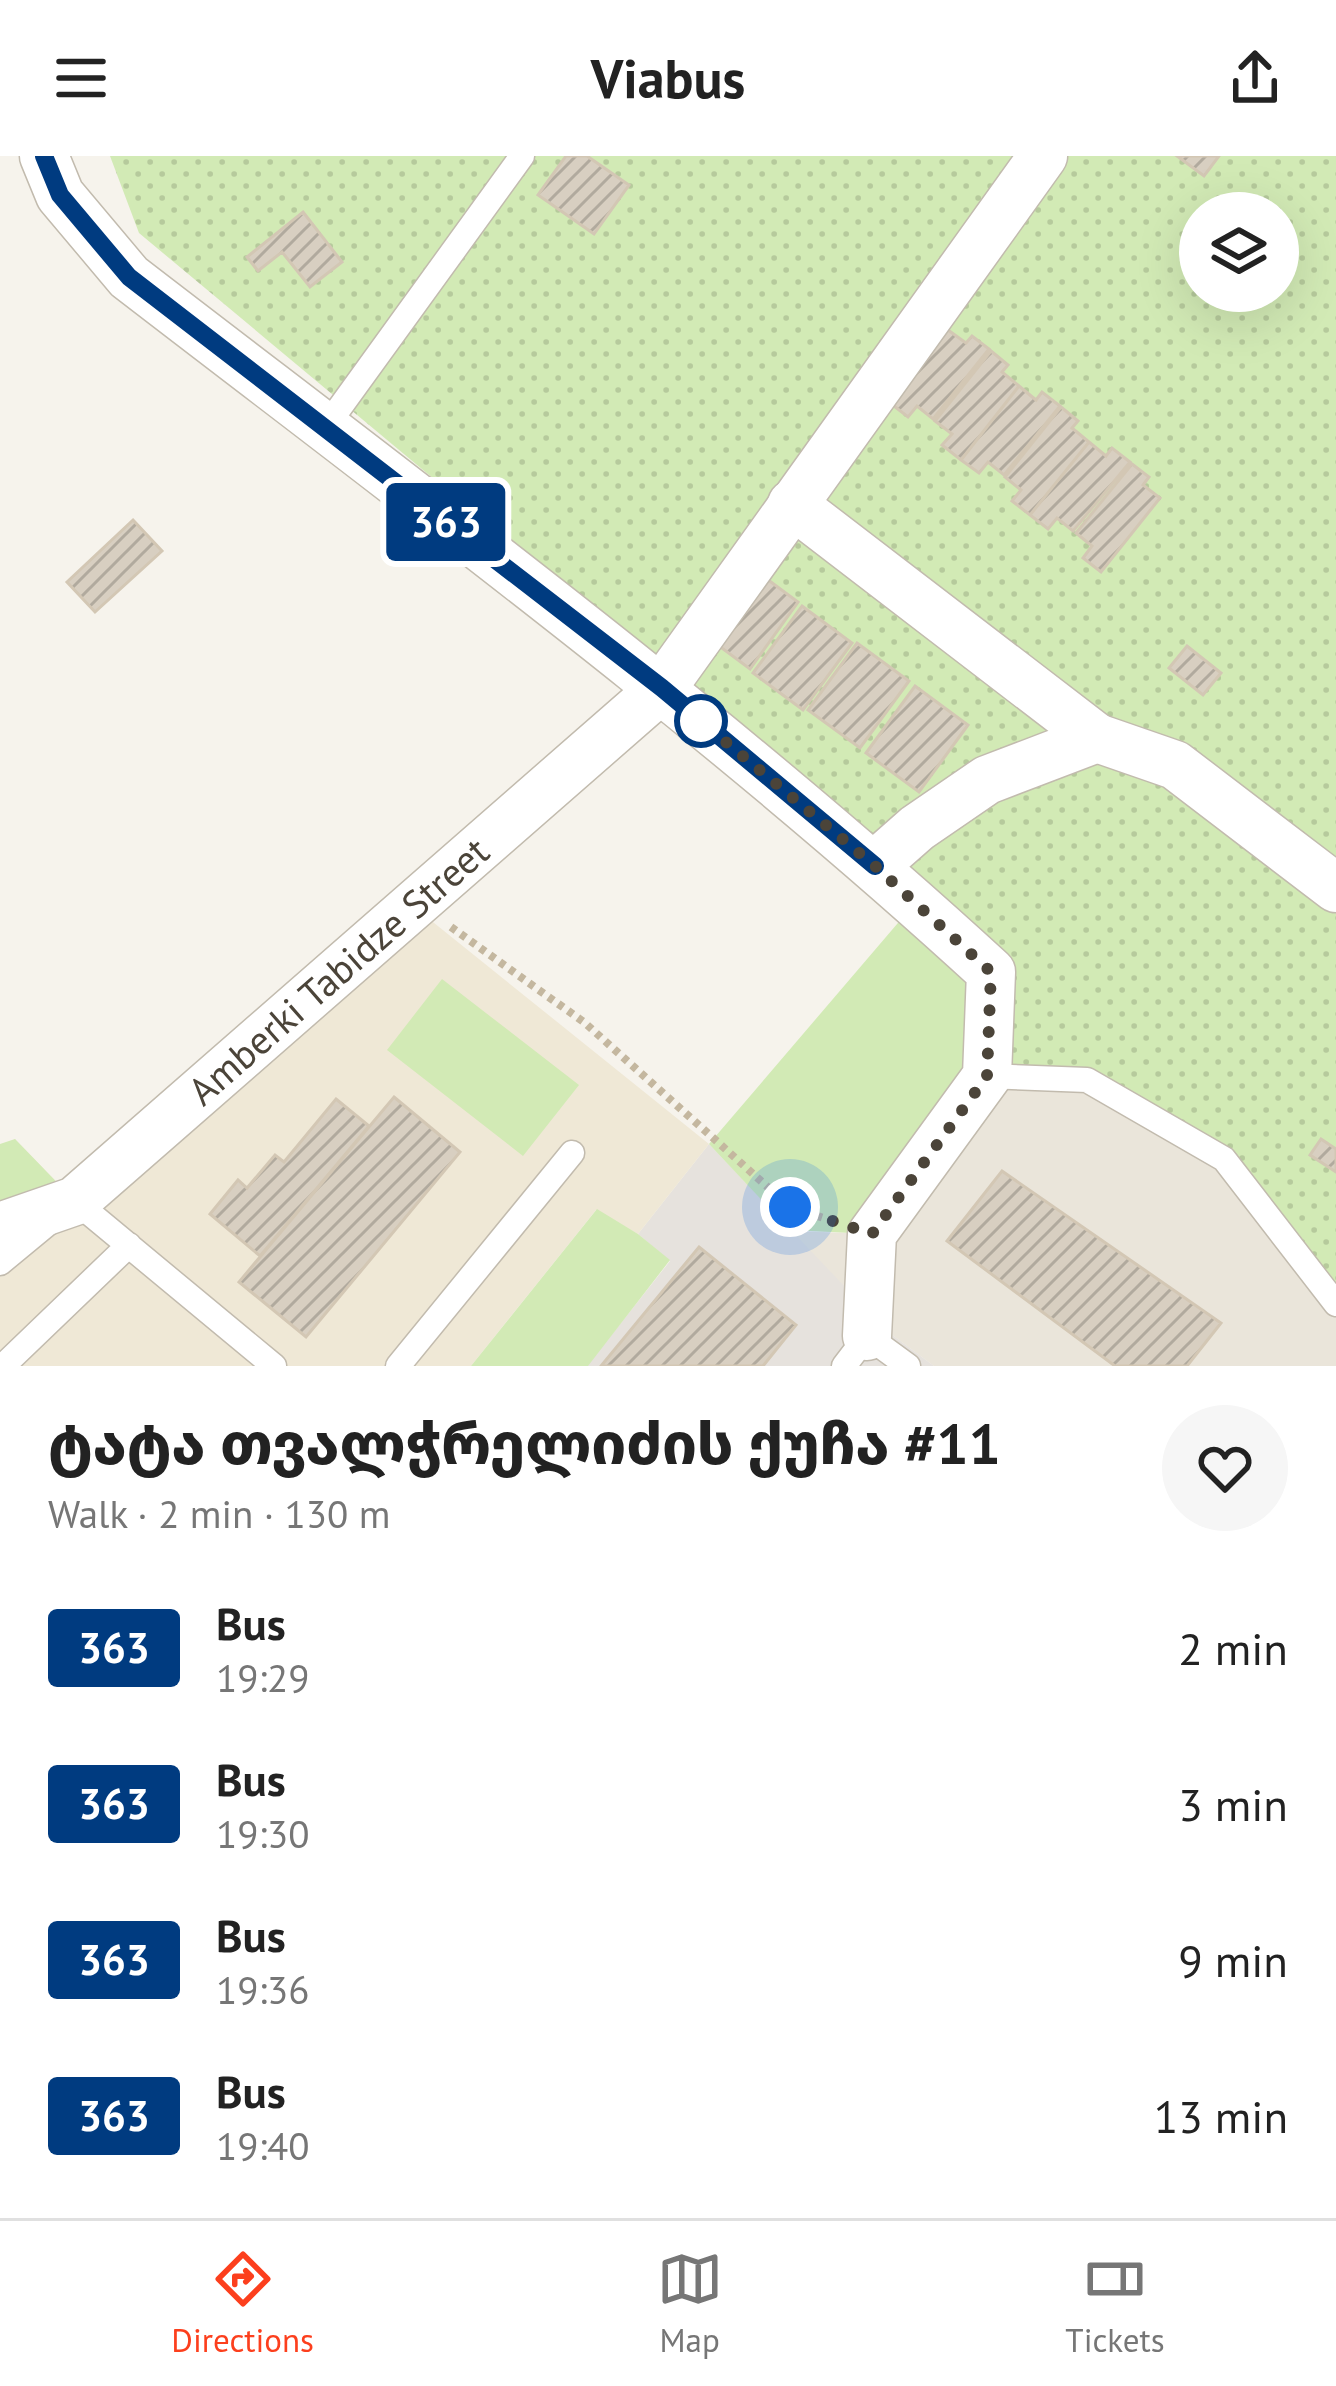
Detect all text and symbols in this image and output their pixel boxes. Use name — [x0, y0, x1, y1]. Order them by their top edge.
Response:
text: Viabus — [591, 43, 745, 113]
icon: menu — [48, 45, 114, 111]
icon: share — [1222, 45, 1288, 111]
map controls — [1179, 192, 1299, 312]
button: layers — [1179, 192, 1299, 312]
line badge: 363 — [377, 483, 515, 561]
text: 363 — [410, 494, 482, 549]
unlabelled marker — [676, 696, 726, 746]
street label: Amberki Tabidze Street — [177, 825, 499, 1116]
your location — [760, 1177, 820, 1237]
button: heart — [1162, 1405, 1288, 1531]
text: ტატა თვალჭრელიძის ქუჩა #11 — [48, 1406, 1001, 1480]
text: Walk · 2 min · 130 m — [48, 1488, 390, 1539]
text: Bus — [216, 1594, 286, 1652]
text: 2 min — [1178, 1619, 1288, 1677]
text: 363 — [78, 1620, 150, 1675]
text: 19:29 — [216, 1652, 310, 1703]
text: Bus — [216, 1750, 286, 1808]
text: 3 min — [1178, 1775, 1288, 1833]
text: 363 — [78, 1776, 150, 1831]
text: 19:30 — [216, 1808, 310, 1859]
text: Bus — [216, 1906, 286, 1964]
text: 9 min — [1178, 1931, 1288, 1989]
text: 363 — [78, 1932, 150, 1987]
text: 19:36 — [216, 1964, 310, 2015]
text: Bus — [216, 2062, 286, 2120]
text: 13 min — [1154, 2087, 1288, 2145]
text: 363 — [78, 2088, 150, 2143]
text: 19:40 — [216, 2120, 310, 2171]
tab: Directions — [171, 2246, 314, 2361]
tab: Map — [657, 2246, 723, 2361]
tab: Tickets — [1065, 2246, 1165, 2361]

